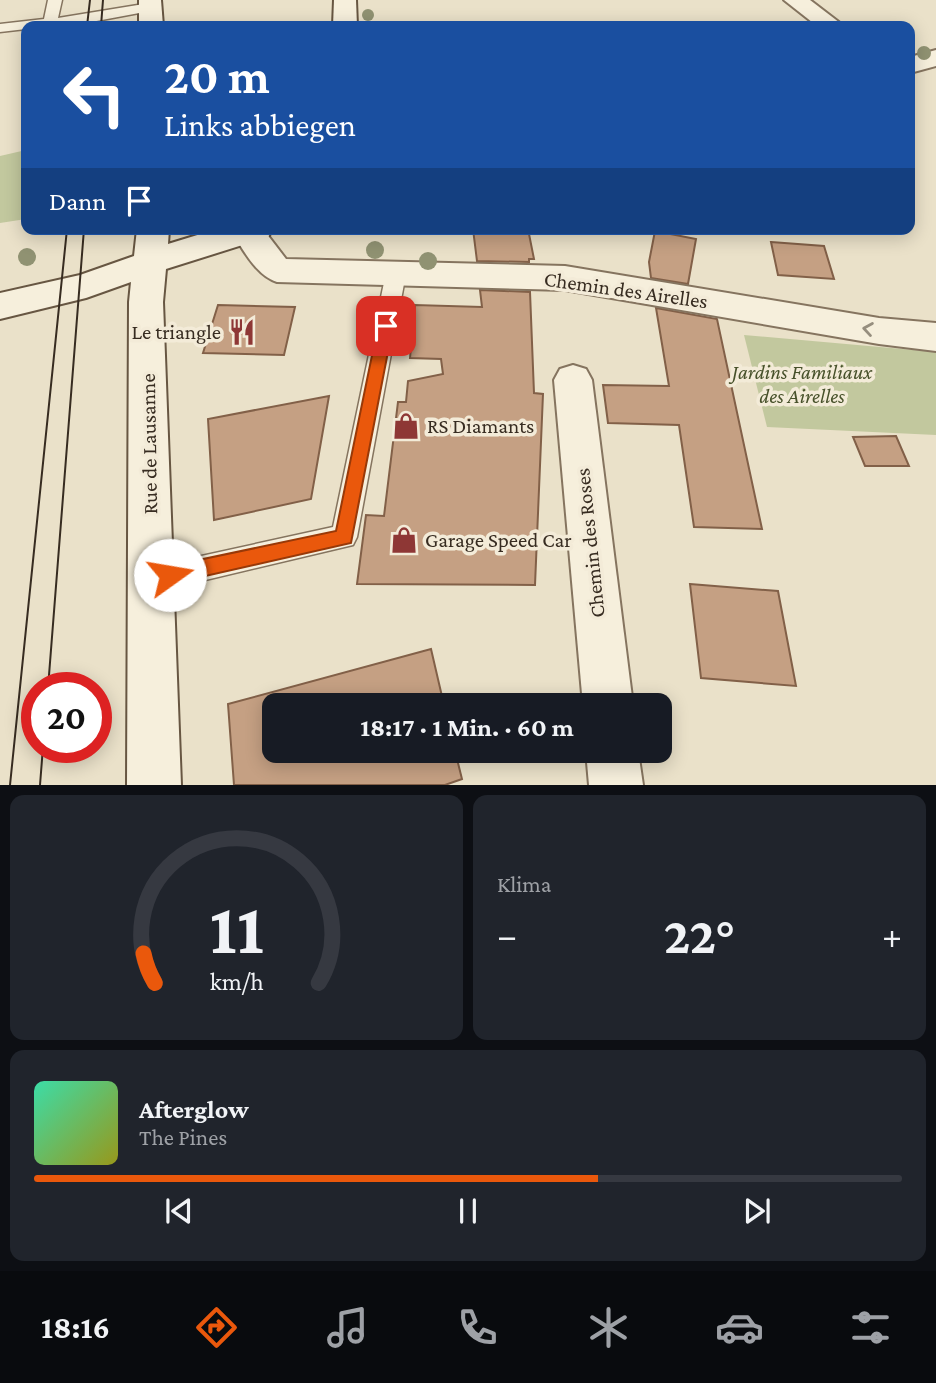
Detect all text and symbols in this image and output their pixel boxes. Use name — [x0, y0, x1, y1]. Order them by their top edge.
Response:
icon: left — [49, 49, 140, 140]
text: 20 m — [164, 49, 270, 104]
text: Links abbiegen — [164, 107, 356, 143]
icon: arrive — [120, 182, 158, 220]
text: Dann — [49, 187, 106, 216]
street label: Chemin des Airelles — [543, 267, 709, 313]
pin — [356, 296, 416, 356]
icon: arrive — [367, 307, 405, 345]
restaurant icon: Le triangle — [227, 317, 257, 347]
place label: Le triangle — [132, 320, 221, 344]
one-way arrow — [862, 322, 874, 337]
park label: Jardins Familiaux des Airelles — [728, 360, 873, 408]
street label: Rue de Lausanne — [136, 373, 162, 515]
shop icon: RS Diamants — [391, 411, 421, 441]
place label: RS Diamants — [427, 414, 534, 438]
street label: Chemin des Roses — [570, 467, 610, 619]
shop icon: Garage Speed Car — [389, 525, 419, 555]
place label: Garage Speed Car — [425, 528, 572, 552]
position arrow — [133, 538, 207, 612]
speed limit sign: 20 — [21, 672, 112, 763]
text: 18:17 · 1 Min. · 60 m — [360, 713, 574, 742]
text: Klima — [497, 871, 551, 897]
text: 11 — [209, 889, 264, 970]
text: 22° — [664, 906, 735, 964]
text: − — [497, 914, 517, 956]
text: + — [882, 914, 902, 956]
text: km/h — [210, 968, 263, 995]
text: Afterglow — [139, 1095, 249, 1124]
text: The Pines — [139, 1124, 227, 1150]
icon: previous — [160, 1192, 198, 1230]
icon: pause — [449, 1192, 487, 1230]
icon: next — [738, 1192, 776, 1230]
icon: directions — [192, 1303, 241, 1352]
icon: music — [323, 1303, 372, 1352]
icon: phone — [453, 1303, 502, 1352]
icon: climate — [584, 1303, 633, 1352]
icon: car — [715, 1303, 764, 1352]
icon: filters — [846, 1303, 895, 1352]
text: 18:16 — [41, 1309, 110, 1345]

